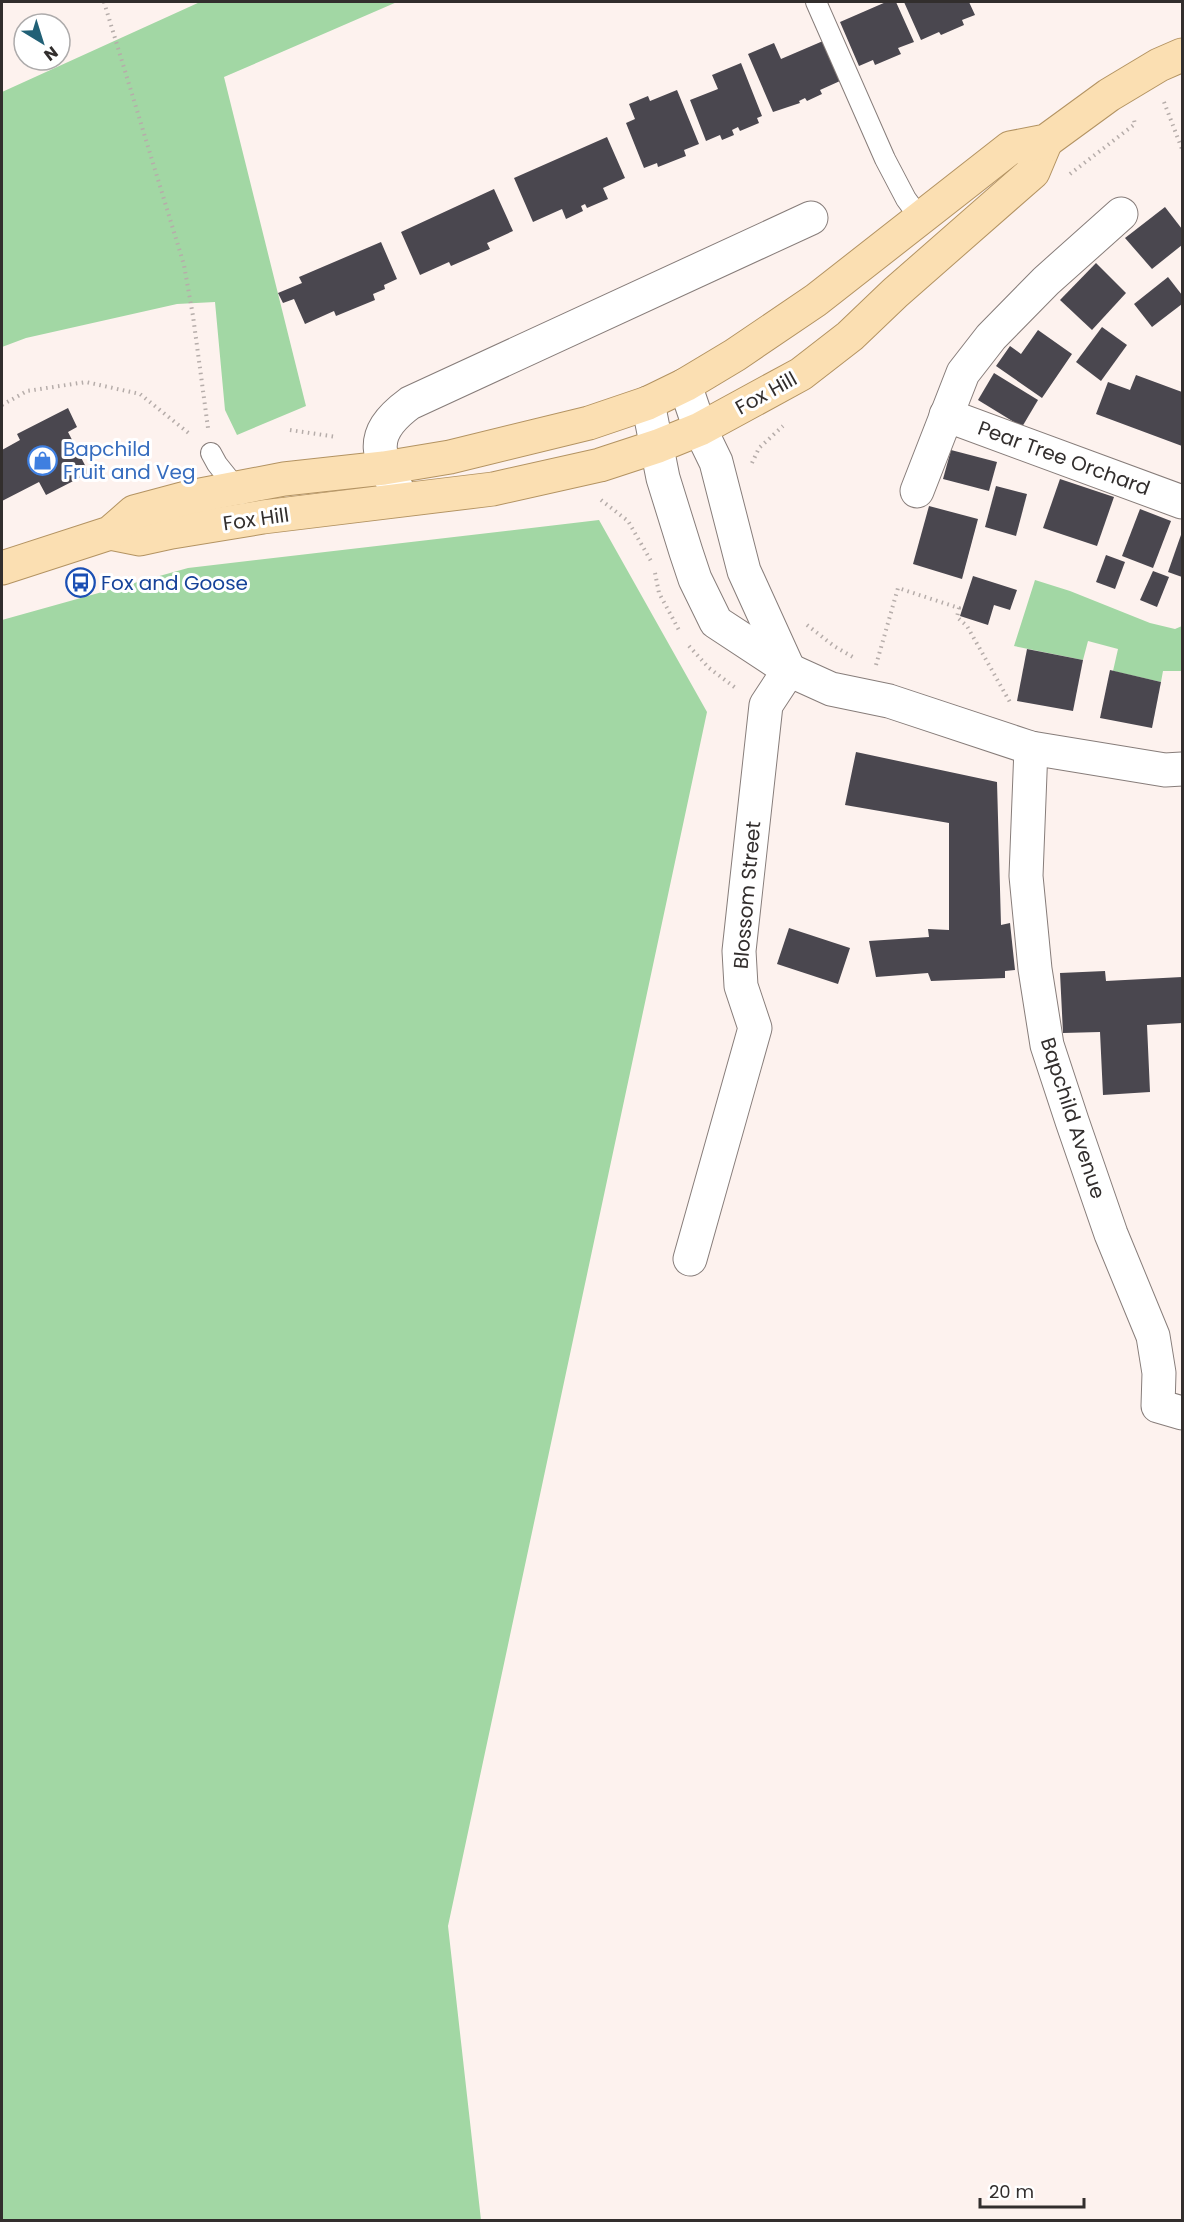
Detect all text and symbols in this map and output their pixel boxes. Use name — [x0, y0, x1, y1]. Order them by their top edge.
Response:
north arrow — [12, 12, 72, 72]
text: N — [39, 41, 63, 66]
street label: Fox Hill — [730, 365, 802, 421]
street label: Pear Tree Orchard — [974, 414, 1154, 502]
place label: Bapchild Fruit and Veg — [63, 435, 196, 486]
shop icon: Bapchild Fruit and Veg — [26, 445, 58, 477]
street label: Fox Hill — [221, 501, 291, 537]
bus stop icon: Fox and Goose — [64, 567, 96, 599]
place label: Fox and Goose — [101, 569, 248, 597]
street label: Blossom Street — [727, 820, 767, 970]
street label: Bapchild Avenue — [1034, 1034, 1112, 1202]
scale bar — [980, 2171, 1084, 2209]
text: 20 m — [989, 2179, 1034, 2204]

